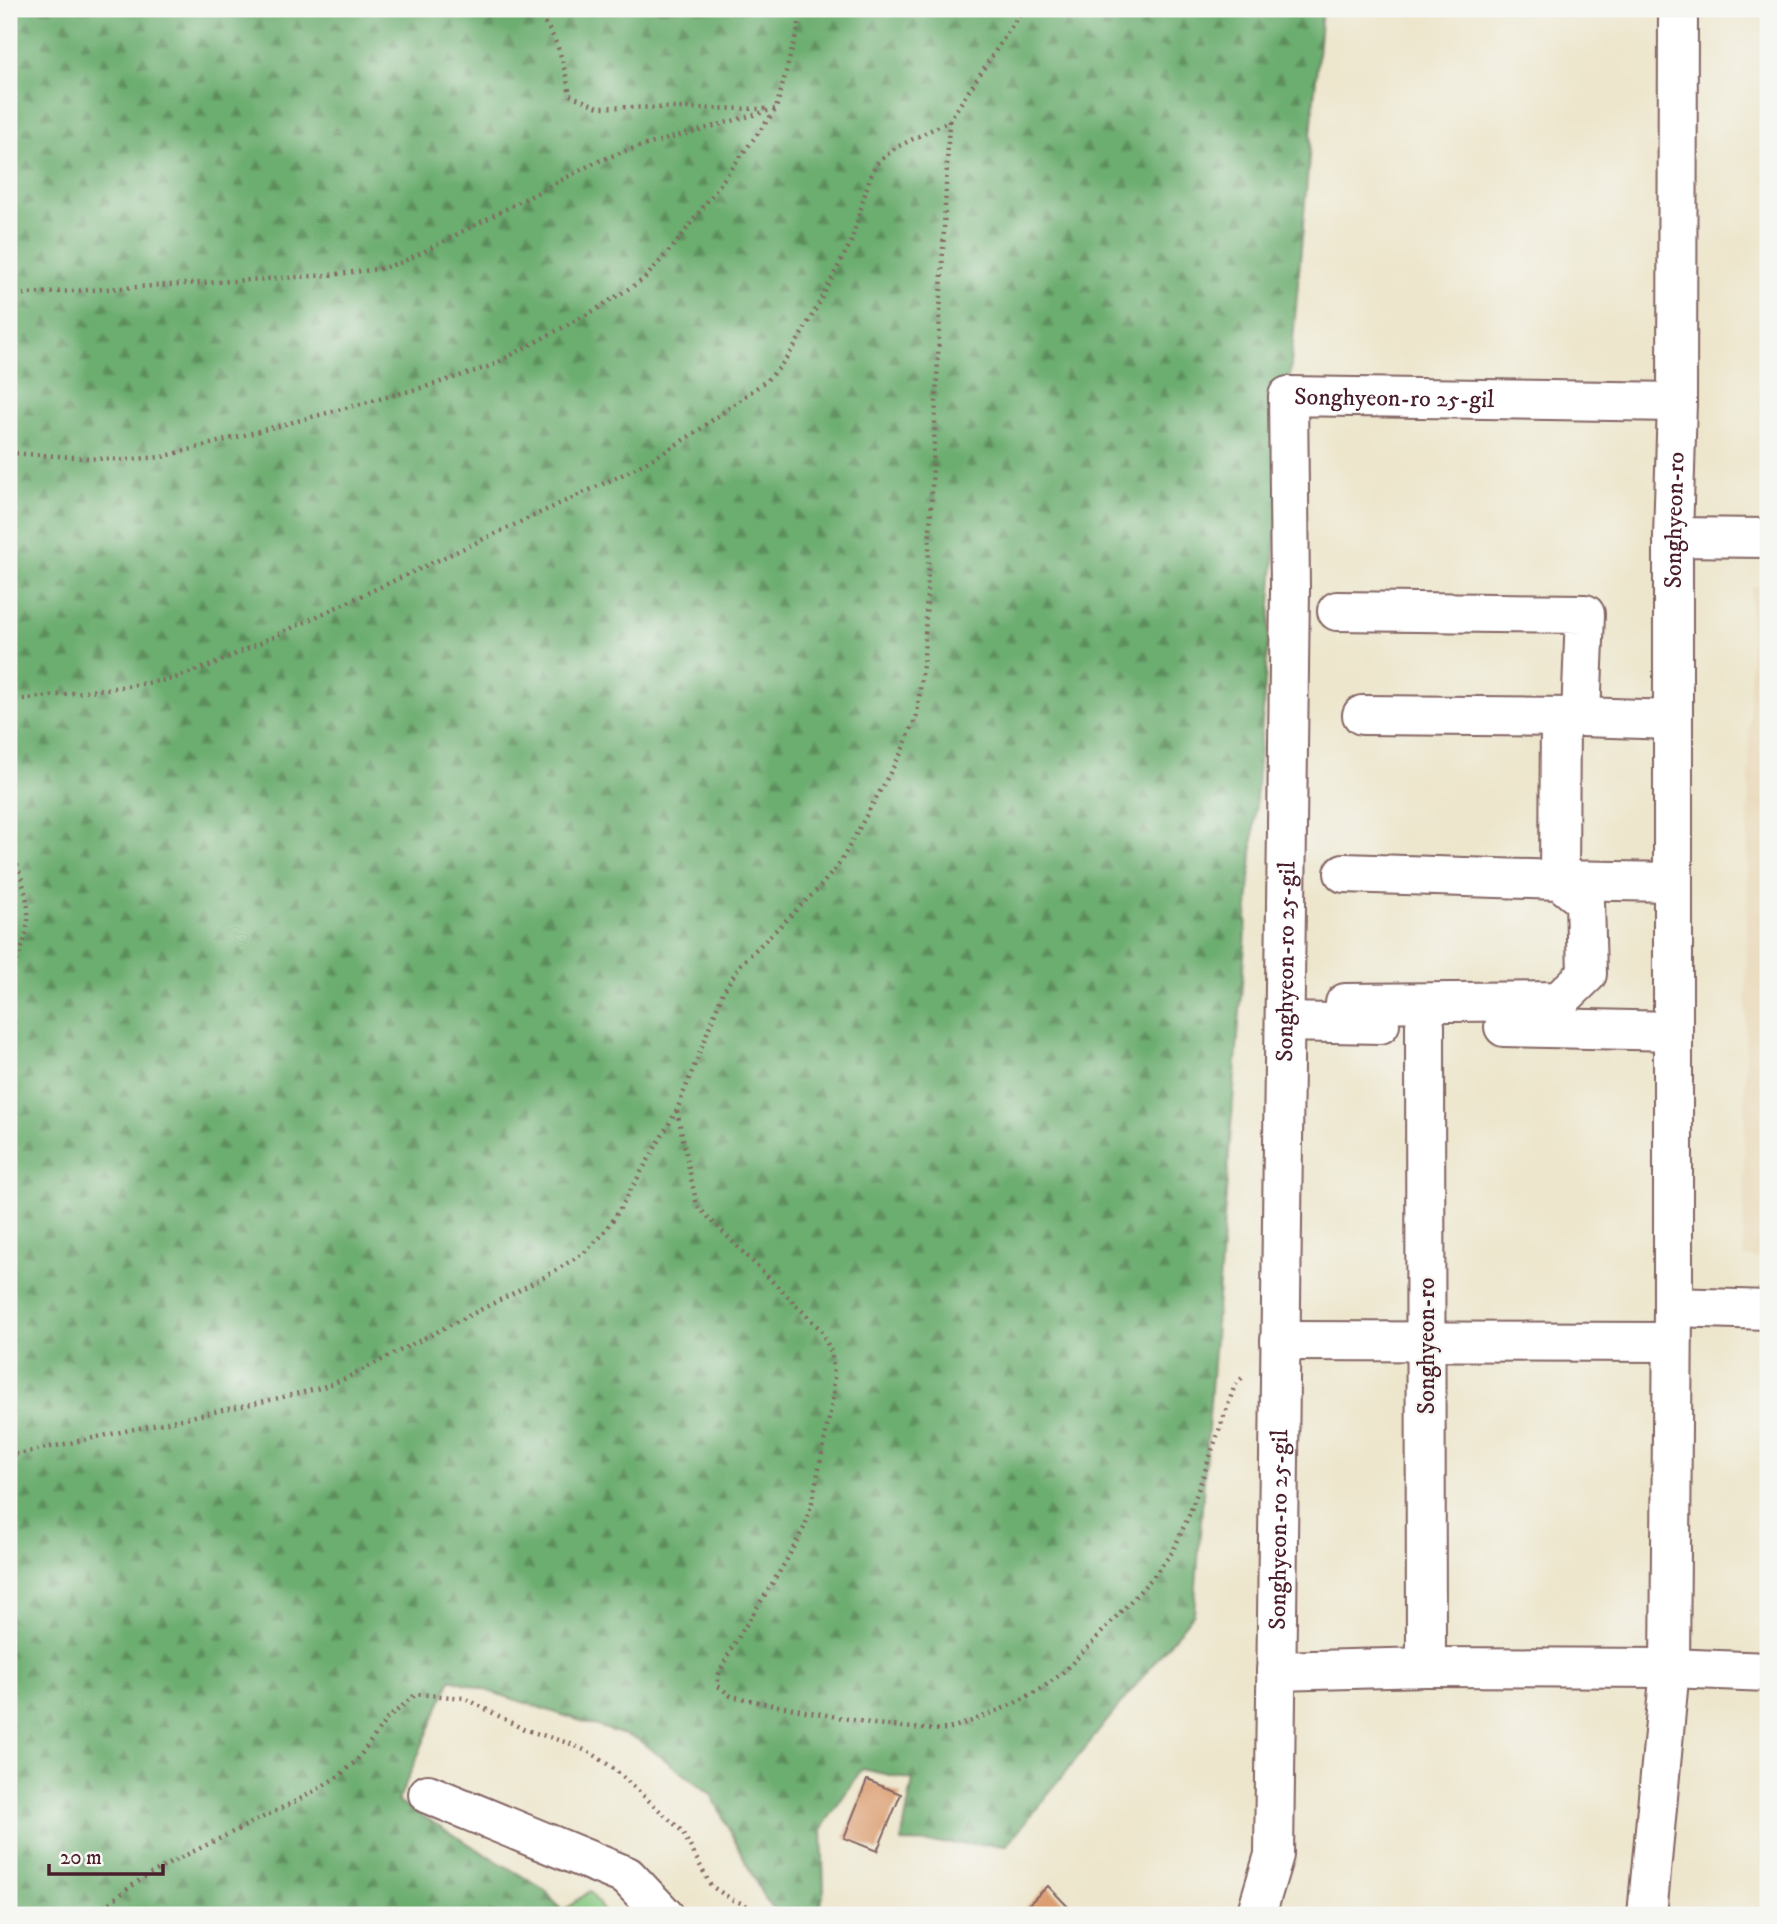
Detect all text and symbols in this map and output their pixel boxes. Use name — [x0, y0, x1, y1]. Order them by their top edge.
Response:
street label: Songhyeon-ro 25-gil — [1294, 382, 1495, 415]
street label: Songhyeon-ro — [1659, 451, 1692, 588]
street label: Songhyeon-ro 25-gil — [1270, 861, 1303, 1062]
street label: Songhyeon-ro — [1412, 1278, 1442, 1414]
street label: Songhyeon-ro 25-gil — [1263, 1429, 1295, 1630]
scale bar — [49, 1833, 163, 1877]
text: 20 m — [60, 1845, 102, 1871]

